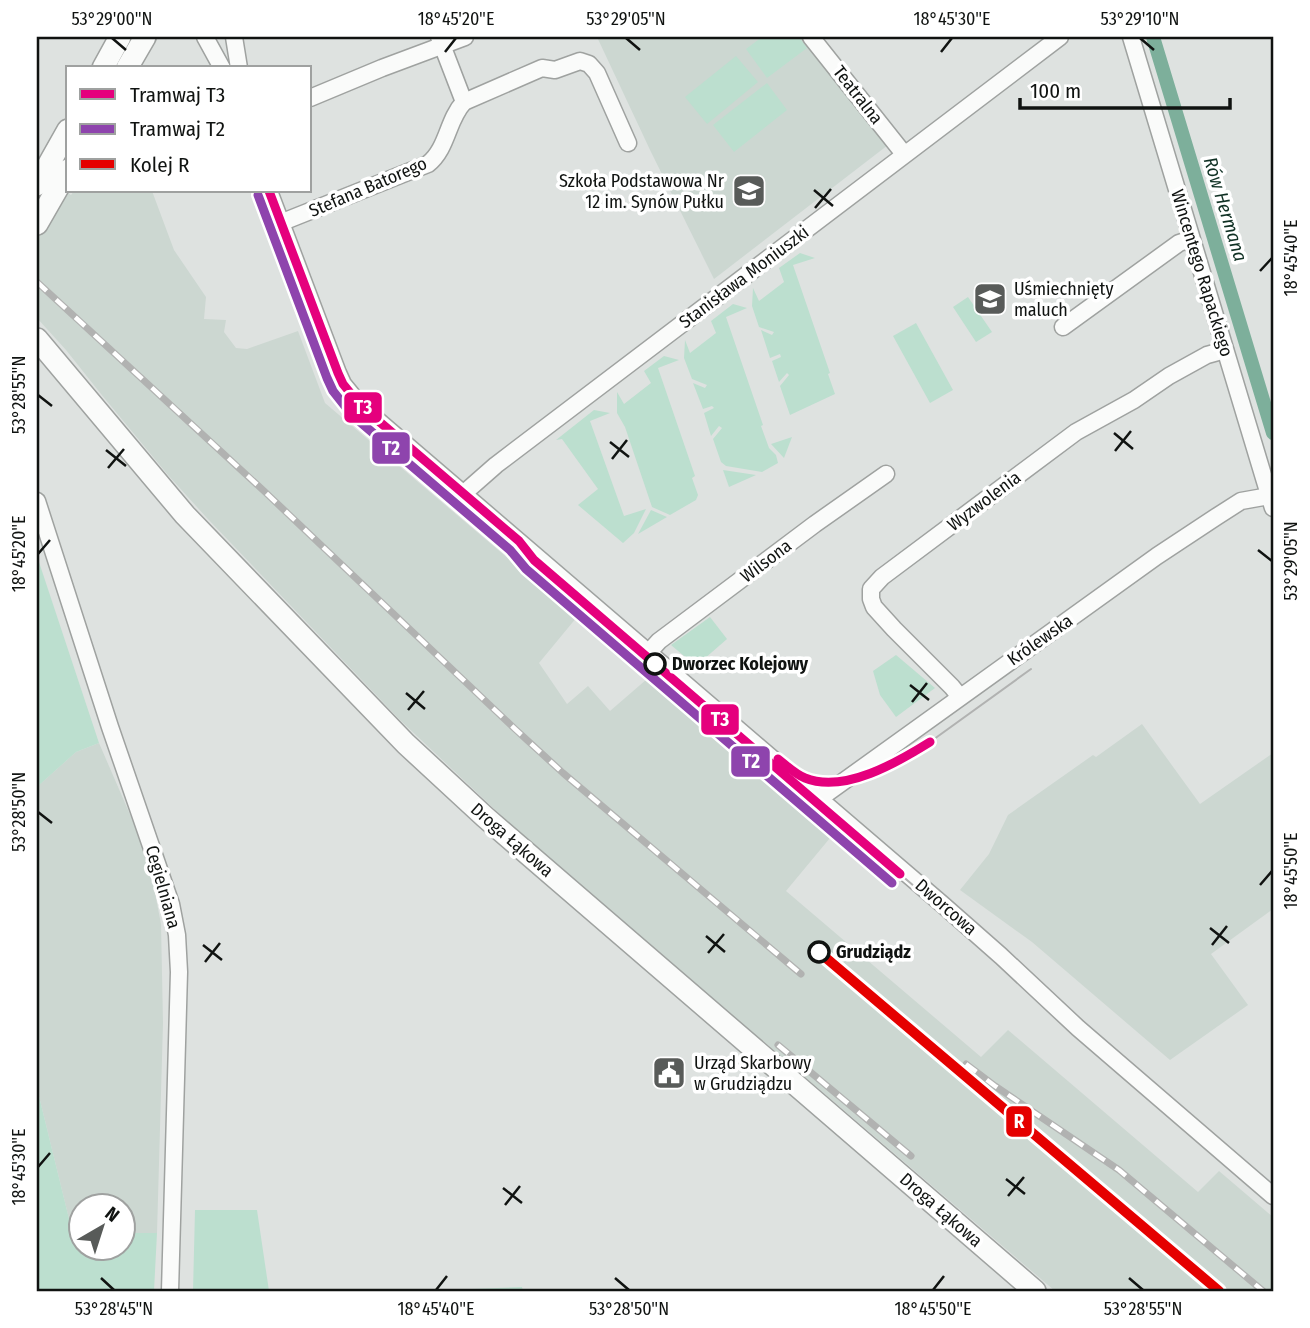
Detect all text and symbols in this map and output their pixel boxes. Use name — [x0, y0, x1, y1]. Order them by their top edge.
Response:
text: 53°29'00"N — [71, 8, 153, 30]
text: 18°45'20"E — [418, 8, 494, 30]
text: 53°29'05"N — [586, 8, 666, 30]
text: 18°45'30"E — [914, 8, 990, 30]
text: 53°29'10"N — [1101, 8, 1179, 30]
street label: Teatralna — [828, 61, 888, 129]
legend — [66, 66, 312, 192]
scale bar — [1020, 66, 1230, 110]
text: 100 m — [1030, 78, 1081, 104]
text: Tramwaj T3 — [130, 82, 225, 108]
text: Tramwaj T2 — [130, 116, 225, 142]
text: Kolej R — [130, 152, 190, 178]
street label: Stefana Batorego — [306, 152, 430, 222]
water label: Rów Hermana — [1199, 154, 1252, 264]
place label: Szkoła Podstawowa Nr 12 im. Synów Pułku — [559, 170, 725, 213]
school or university icon: Szkoła Podstawowa Nr 12 im. Synów Pułku — [730, 172, 768, 210]
street label: Wincentego Rapackiego — [1166, 187, 1238, 359]
text: 18°45'40"E — [1280, 220, 1302, 296]
street label: Stanisława Moniuszki — [675, 221, 813, 333]
place label: Uśmiechnięty maluch — [1014, 278, 1113, 321]
school or university icon: Uśmiechnięty maluch — [971, 280, 1009, 318]
text: 53°28'55"N — [8, 356, 30, 434]
line badge: T3 — [343, 391, 383, 424]
text: T3 — [354, 396, 372, 419]
line badge: T2 — [371, 431, 411, 465]
text: T2 — [382, 437, 400, 460]
street label: Wyzwolenia — [943, 466, 1025, 536]
text: 18°45'20"E — [8, 516, 30, 592]
text: 53°29'05"N — [1280, 521, 1302, 601]
street label: Wilsona — [736, 535, 796, 587]
street label: Królewska — [1003, 609, 1077, 670]
marker: Dworzec Kolejowy — [644, 653, 666, 675]
place label: Dworzec Kolejowy — [672, 653, 809, 675]
line badge: T3 — [700, 703, 740, 736]
text: T3 — [711, 708, 729, 731]
line badge: T2 — [730, 745, 771, 778]
text: T2 — [742, 750, 760, 773]
text: 53°28'50"N — [8, 772, 30, 852]
street label: Droga Łąkowa — [466, 798, 558, 882]
text: 18°45'50"E — [1280, 832, 1302, 910]
street label: Cegielniana — [141, 843, 185, 931]
street label: Dworcowa — [911, 874, 982, 940]
marker: Grudziądz — [808, 941, 830, 963]
place label: Grudziądz — [836, 941, 911, 963]
place label: Urząd Skarbowy w Grudziądzu — [694, 1052, 811, 1095]
public building icon: Urząd Skarbowy w Grudziądzu — [650, 1054, 688, 1092]
line badge: R — [1005, 1105, 1033, 1138]
text: R — [1014, 1110, 1025, 1133]
text: 18°45'30"E — [8, 1129, 30, 1205]
street label: Droga Łąkowa — [895, 1168, 987, 1252]
north arrow — [66, 1192, 136, 1262]
text: N — [101, 1202, 124, 1227]
text: 53°28'45"N — [75, 1298, 153, 1320]
text: 18°45'40"E — [398, 1298, 474, 1320]
text: 53°28'50"N — [589, 1298, 669, 1320]
text: 18°45'50"E — [894, 1298, 972, 1320]
text: 53°28'55"N — [1104, 1298, 1182, 1320]

